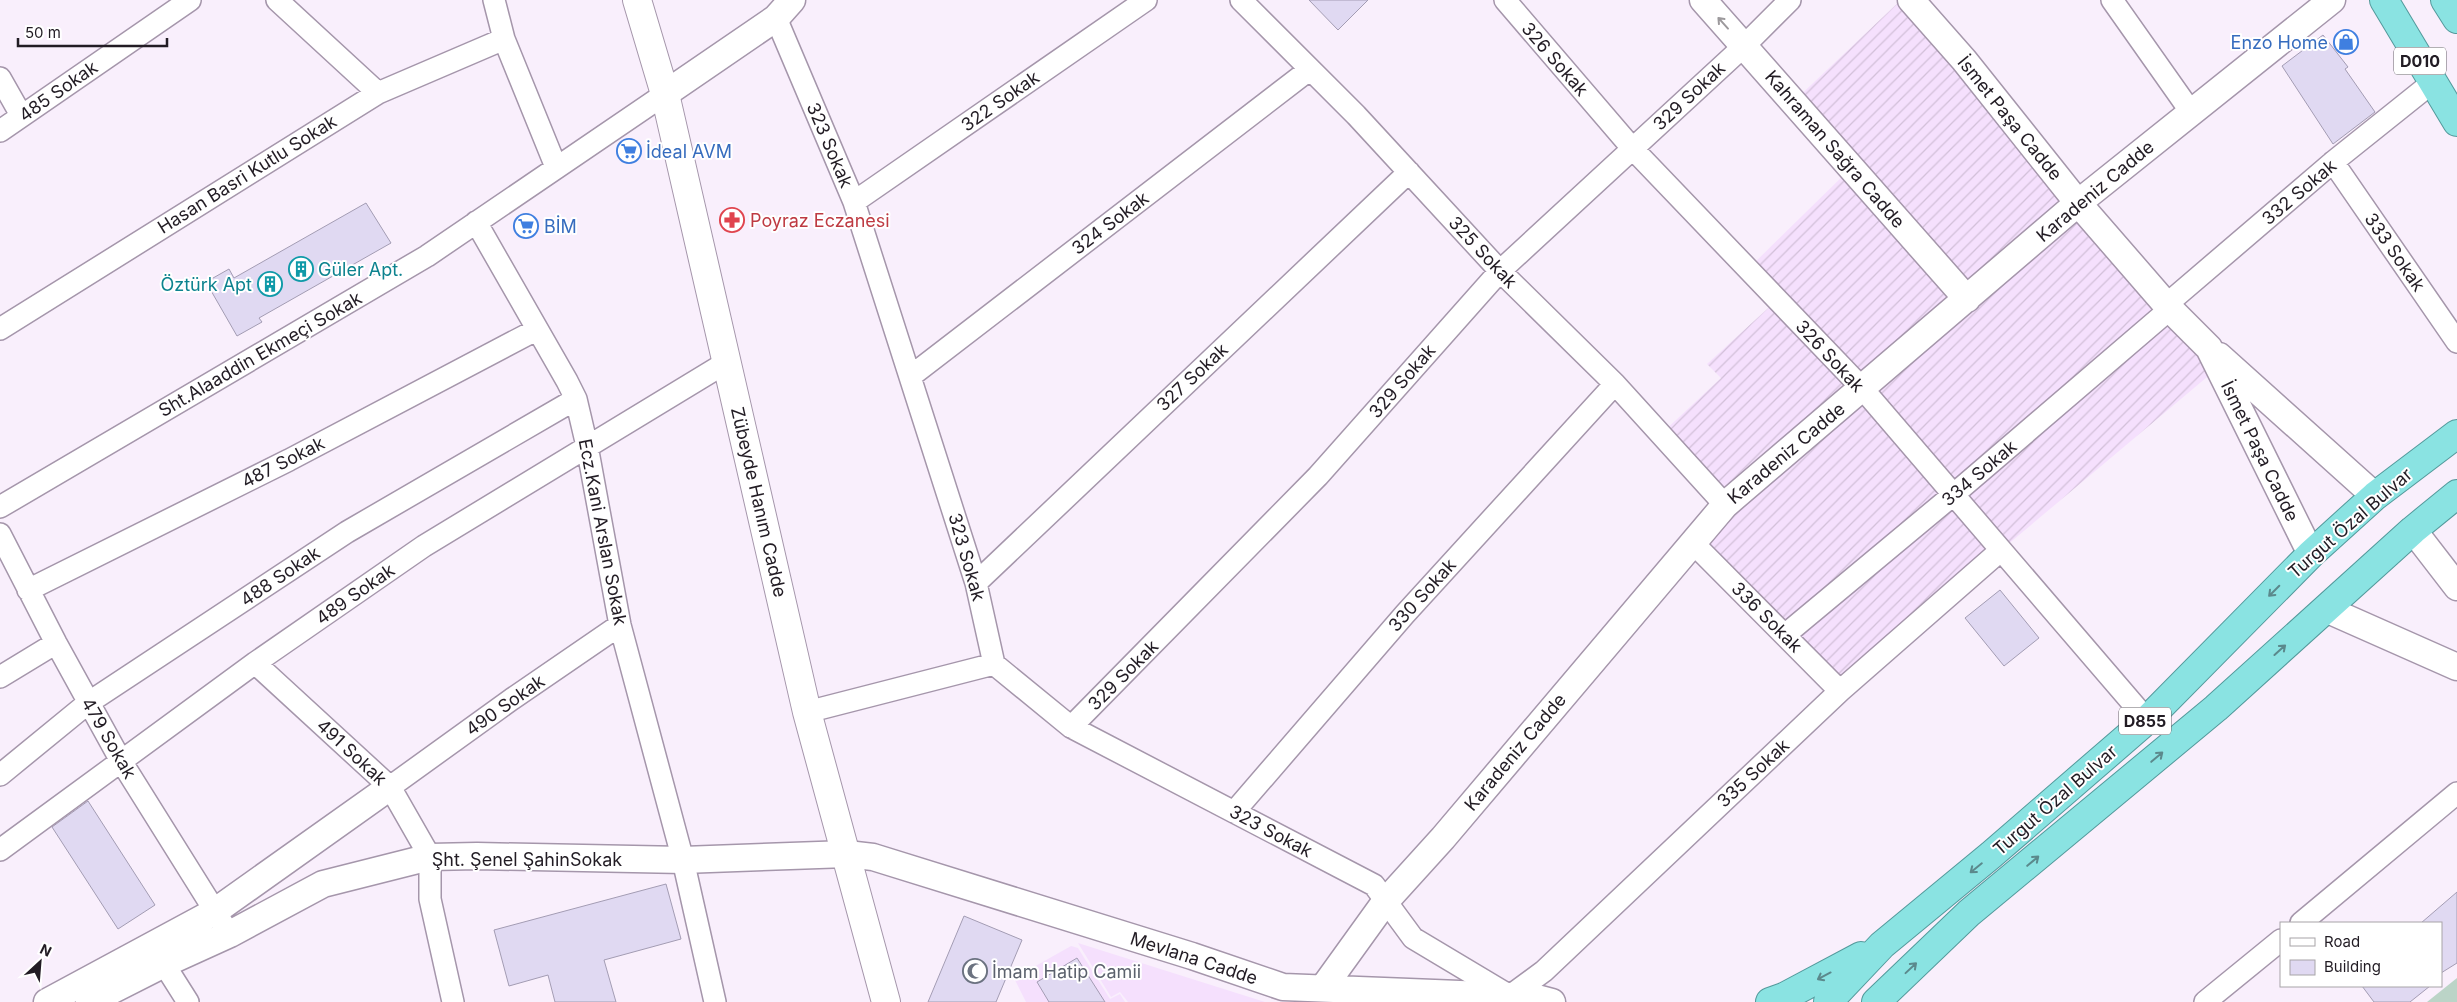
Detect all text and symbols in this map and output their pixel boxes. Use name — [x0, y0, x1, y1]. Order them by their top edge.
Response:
scale bar — [18, 15, 166, 47]
one-way arrow — [1717, 16, 1729, 29]
street label: 326 Sokak — [1517, 18, 1593, 100]
text: 50 m — [25, 23, 61, 42]
shop icon: Enzo Home — [2333, 29, 2359, 55]
place label: Enzo Home — [2231, 32, 2328, 53]
road number: D010 — [2394, 48, 2446, 74]
street label: İsmet Paşa Cadde — [1954, 51, 2067, 184]
street label: 485 Sokak — [15, 56, 101, 126]
street label: 329 Sokak — [1649, 57, 1729, 135]
street label: 322 Sokak — [957, 66, 1043, 136]
street label: Kahraman Sağra Cadde — [1761, 66, 1909, 232]
street label: 323 Sokak — [803, 99, 857, 191]
street label: Hasan Basri Kutlu Sokak — [154, 110, 340, 238]
street label: Karadeniz Cadde — [2032, 136, 2158, 246]
supermarket icon: İdeal AVM — [616, 138, 642, 164]
place label: İdeal AVM — [646, 140, 732, 162]
street label: 332 Sokak — [2258, 155, 2340, 229]
street label: 324 Sokak — [1067, 187, 1153, 259]
pharmacy icon: Poyraz Eczanesi — [719, 207, 745, 233]
street label: 333 Sokak — [2360, 209, 2430, 295]
place label: Poyraz Eczanesi — [750, 210, 890, 231]
street label: 325 Sokak — [1445, 212, 1522, 292]
supermarket icon: BİM — [513, 213, 539, 239]
place label: BİM — [544, 215, 577, 237]
building icon: Güler Apt. — [288, 256, 314, 282]
place label: Güler Apt. — [318, 259, 403, 280]
building icon: Öztürk Apt — [257, 271, 283, 297]
place label: Öztürk Apt — [160, 273, 252, 295]
street label: Sht.Alaaddin Ekmeçi Sokak — [155, 287, 365, 421]
street label: 326 Sokak — [1791, 316, 1869, 396]
street label: 327 Sokak — [1152, 339, 1232, 415]
street label: 329 Sokak — [1364, 340, 1440, 422]
street label: İsmet Paşa Cadde — [2217, 377, 2304, 525]
street label: Karadeniz Cadde — [1723, 398, 1849, 508]
street label: Zübeyde Hanım Cadde — [727, 405, 791, 599]
street label: 487 Sokak — [238, 432, 328, 492]
street label: 334 Sokak — [1937, 436, 2021, 510]
street label: Ecz.Kani Arslan Sokak — [575, 437, 631, 627]
street label: Turgut Özal Bulvar — [2283, 463, 2416, 582]
street label: 323 Sokak — [944, 511, 990, 603]
street label: 488 Sokak — [236, 542, 324, 610]
street label: 330 Sokak — [1384, 554, 1460, 636]
street label: 489 Sokak — [312, 559, 398, 629]
street label: 336 Sokak — [1728, 578, 1807, 657]
one-way arrow — [2268, 585, 2280, 597]
street label: 329 Sokak — [1084, 635, 1163, 714]
one-way arrow — [2274, 644, 2287, 656]
street label: 490 Sokak — [462, 670, 549, 740]
street label: Karadeniz Cadde — [1460, 689, 1570, 815]
street label: 479 Sokak — [77, 694, 141, 782]
road number: D855 — [2119, 708, 2171, 734]
street label: 491 Sokak — [313, 715, 391, 790]
street label: 335 Sokak — [1713, 734, 1793, 812]
street label: Turgut Özal Bulvar — [1988, 740, 2121, 859]
one-way arrow — [2151, 751, 2164, 762]
street label: 323 Sokak — [1226, 800, 1316, 862]
street label: Şht. Şenel ŞahinSokak — [432, 849, 622, 870]
one-way arrow — [2026, 855, 2039, 866]
one-way arrow — [1969, 863, 1982, 874]
legend — [2280, 922, 2442, 987]
street label: Mevlana Cadde — [1128, 928, 1260, 988]
text: Road — [2324, 932, 2360, 951]
north arrow — [15, 937, 65, 987]
text: N — [37, 940, 54, 960]
text: Building — [2324, 957, 2381, 976]
mosque icon: İmam Hatip Camii — [962, 958, 988, 984]
place label: İmam Hatip Camii — [992, 960, 1141, 982]
one-way arrow — [1905, 962, 1917, 974]
one-way arrow — [1817, 972, 1832, 981]

